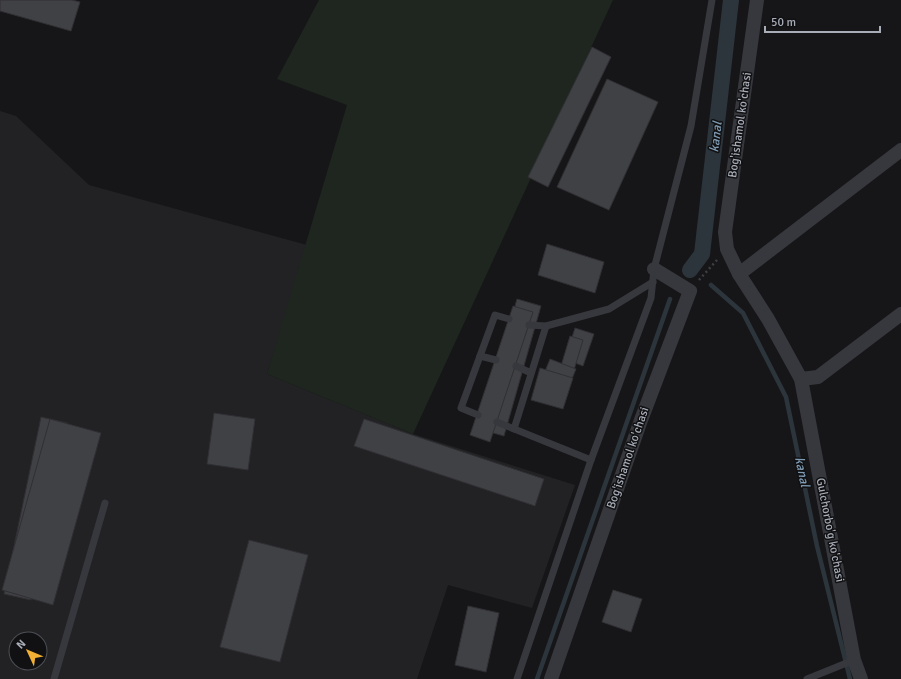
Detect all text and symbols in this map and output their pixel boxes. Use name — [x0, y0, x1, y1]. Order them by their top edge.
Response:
scale bar — [765, 8, 880, 34]
text: 50 m — [771, 15, 796, 30]
street label: Bog'ishamol ko'chasi — [725, 71, 755, 179]
water label: kanal — [706, 120, 726, 153]
street label: Bog'ishamol ko'chasi — [604, 405, 652, 511]
water label: kanal — [791, 455, 813, 490]
street label: Gulchorbo'g ko'chasi — [813, 477, 847, 583]
north arrow — [8, 631, 48, 671]
text: N — [14, 637, 29, 652]

